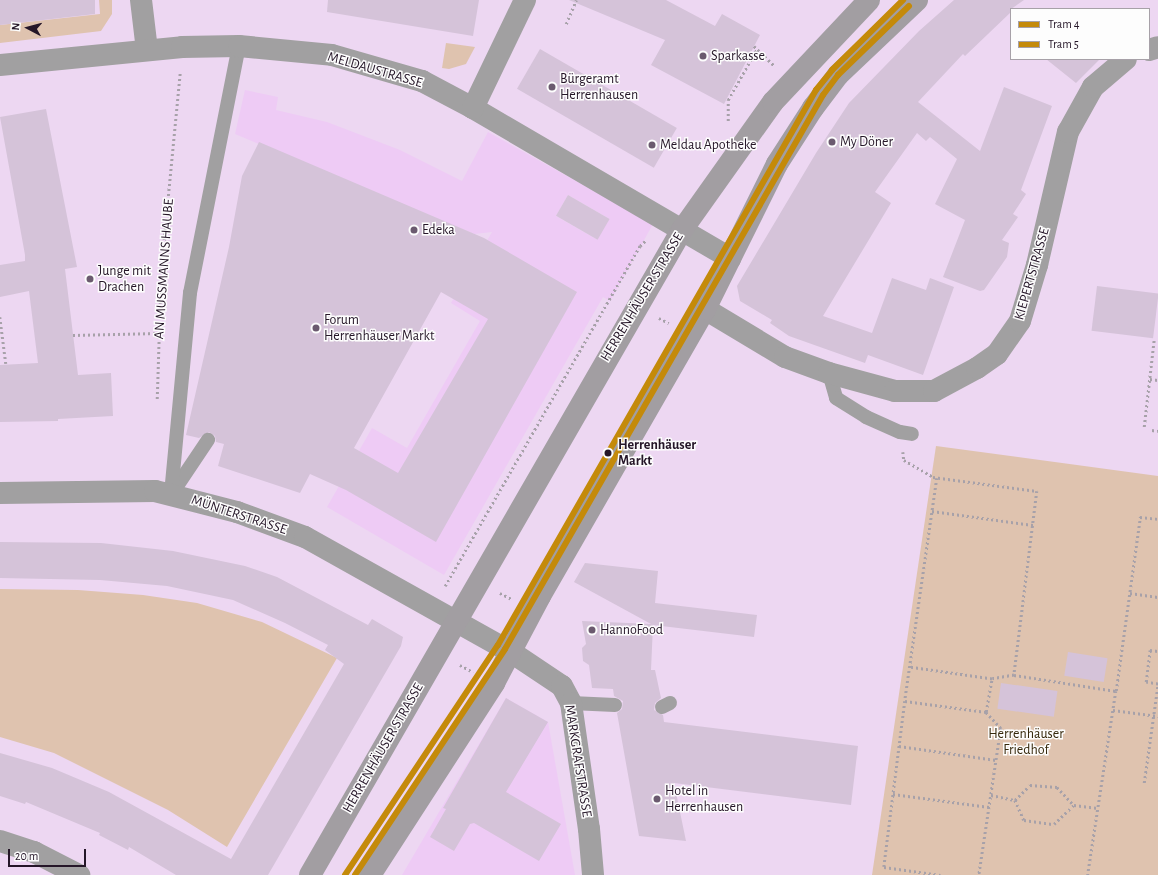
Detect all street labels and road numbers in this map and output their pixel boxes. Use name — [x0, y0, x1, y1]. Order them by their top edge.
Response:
street label: MELDAUSTRASSE — [326, 48, 424, 92]
street label: AN MUSSMANNS HAUBE — [151, 198, 177, 340]
street label: KIEPERTSTRASSE — [1011, 226, 1053, 322]
street label: HERRENHÄUSER STRASSE — [597, 230, 687, 364]
street label: MÜNTERSTRASSE — [189, 492, 289, 538]
street label: HERRENHÄUSER STRASSE — [339, 680, 427, 816]
street label: MARKGRAFSTRASSE — [561, 704, 595, 818]

